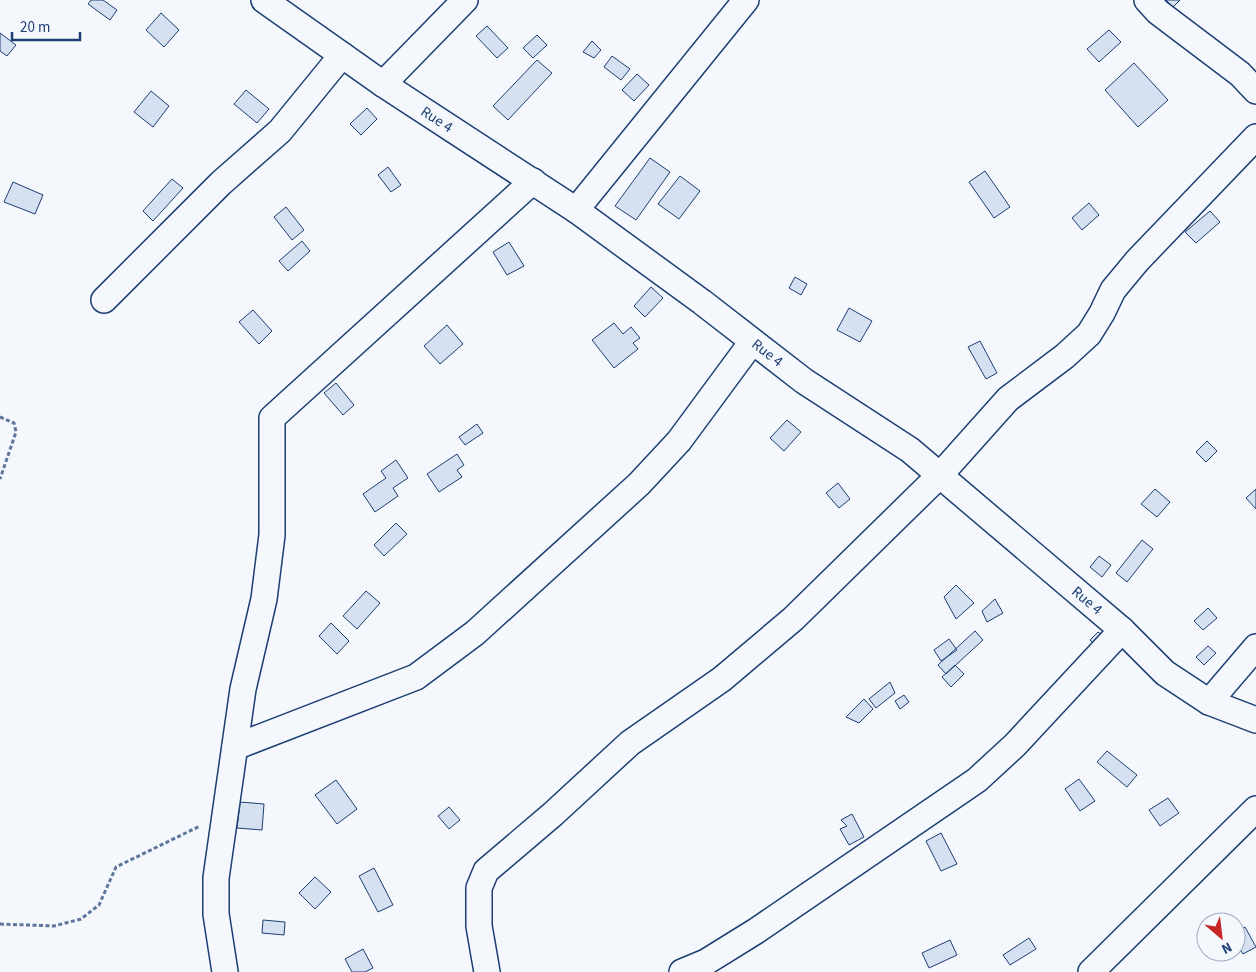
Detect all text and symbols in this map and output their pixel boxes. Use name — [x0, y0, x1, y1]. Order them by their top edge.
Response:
scale bar — [12, 10, 80, 42]
text: 20 m — [20, 17, 50, 38]
street label: Rue 4 — [416, 101, 457, 138]
street label: Rue 4 — [747, 334, 788, 372]
street label: Rue 4 — [1067, 582, 1107, 620]
north arrow — [1196, 912, 1246, 962]
text: N — [1218, 937, 1235, 959]

